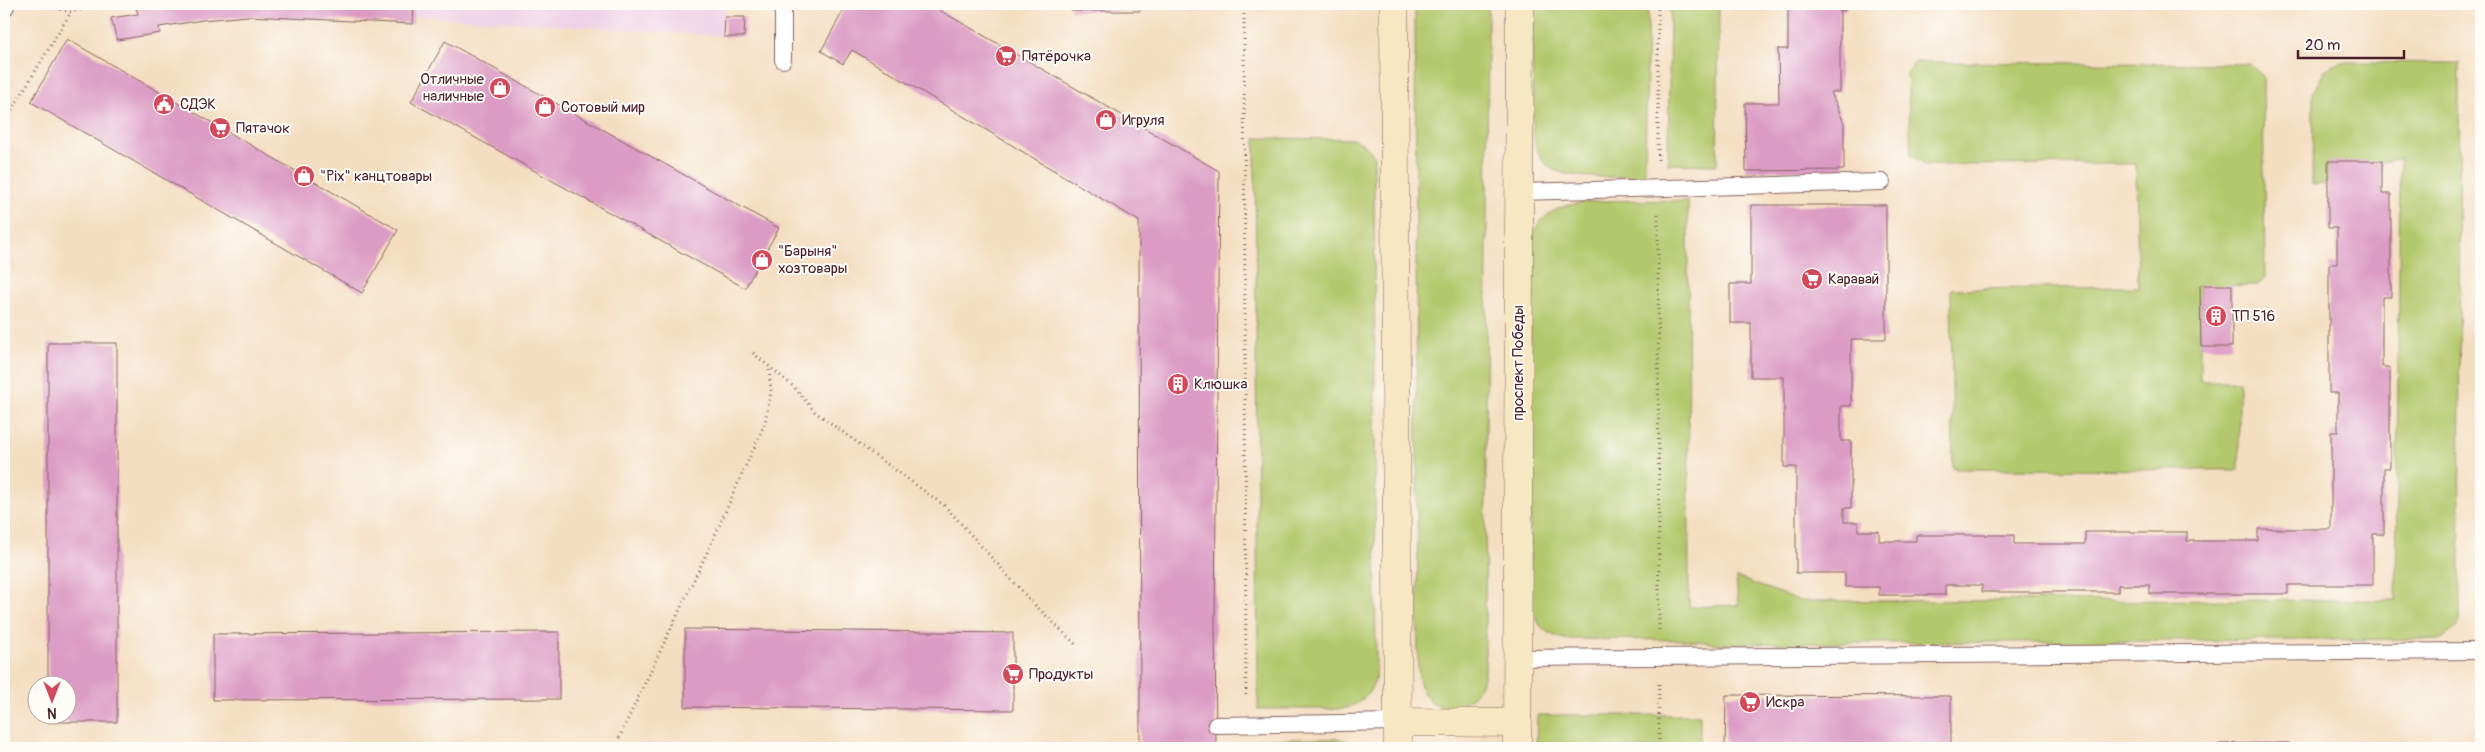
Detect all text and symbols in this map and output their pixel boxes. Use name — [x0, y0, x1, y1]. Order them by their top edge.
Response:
scale bar — [2298, 28, 2404, 60]
text: 20 m — [2305, 36, 2340, 55]
supermarket icon: Пятёрочка — [994, 44, 1018, 68]
place label: Пятёрочка — [1022, 47, 1091, 66]
place label: Отличные наличные — [420, 70, 485, 106]
shop icon: Отличные наличные — [488, 76, 512, 100]
public building icon: СДЭК — [152, 92, 176, 116]
place label: СДЭК — [180, 95, 216, 114]
shop icon: Сотовый мир — [533, 95, 557, 119]
place label: Сотовый мир — [561, 98, 645, 117]
shop icon: Игруля — [1094, 108, 1118, 132]
place label: Игруля — [1122, 111, 1165, 130]
supermarket icon: Пятачок — [208, 116, 232, 140]
place label: Пятачок — [236, 119, 290, 138]
shop icon: "Pix" канцтовары — [292, 164, 316, 188]
place label: "Pix" канцтовары — [320, 167, 432, 186]
place label: "Барыня" хозтовары — [778, 242, 847, 278]
shop icon: "Барыня" хозтовары — [750, 248, 774, 272]
supermarket icon: Каравай — [1800, 267, 1824, 291]
place label: Каравай — [1828, 270, 1879, 289]
building icon: ТП 516 — [2204, 304, 2228, 328]
street label: проспект Победы — [1509, 305, 1528, 421]
place label: ТП 516 — [2232, 307, 2275, 326]
building icon: Клюшка — [1166, 372, 1190, 396]
place label: Клюшка — [1194, 375, 1248, 394]
supermarket icon: Продукты — [1001, 662, 1025, 686]
place label: Продукты — [1029, 665, 1093, 684]
north arrow — [28, 674, 78, 724]
supermarket icon: Искра — [1738, 690, 1762, 714]
place label: Искра — [1766, 693, 1804, 712]
text: N — [47, 704, 57, 721]

